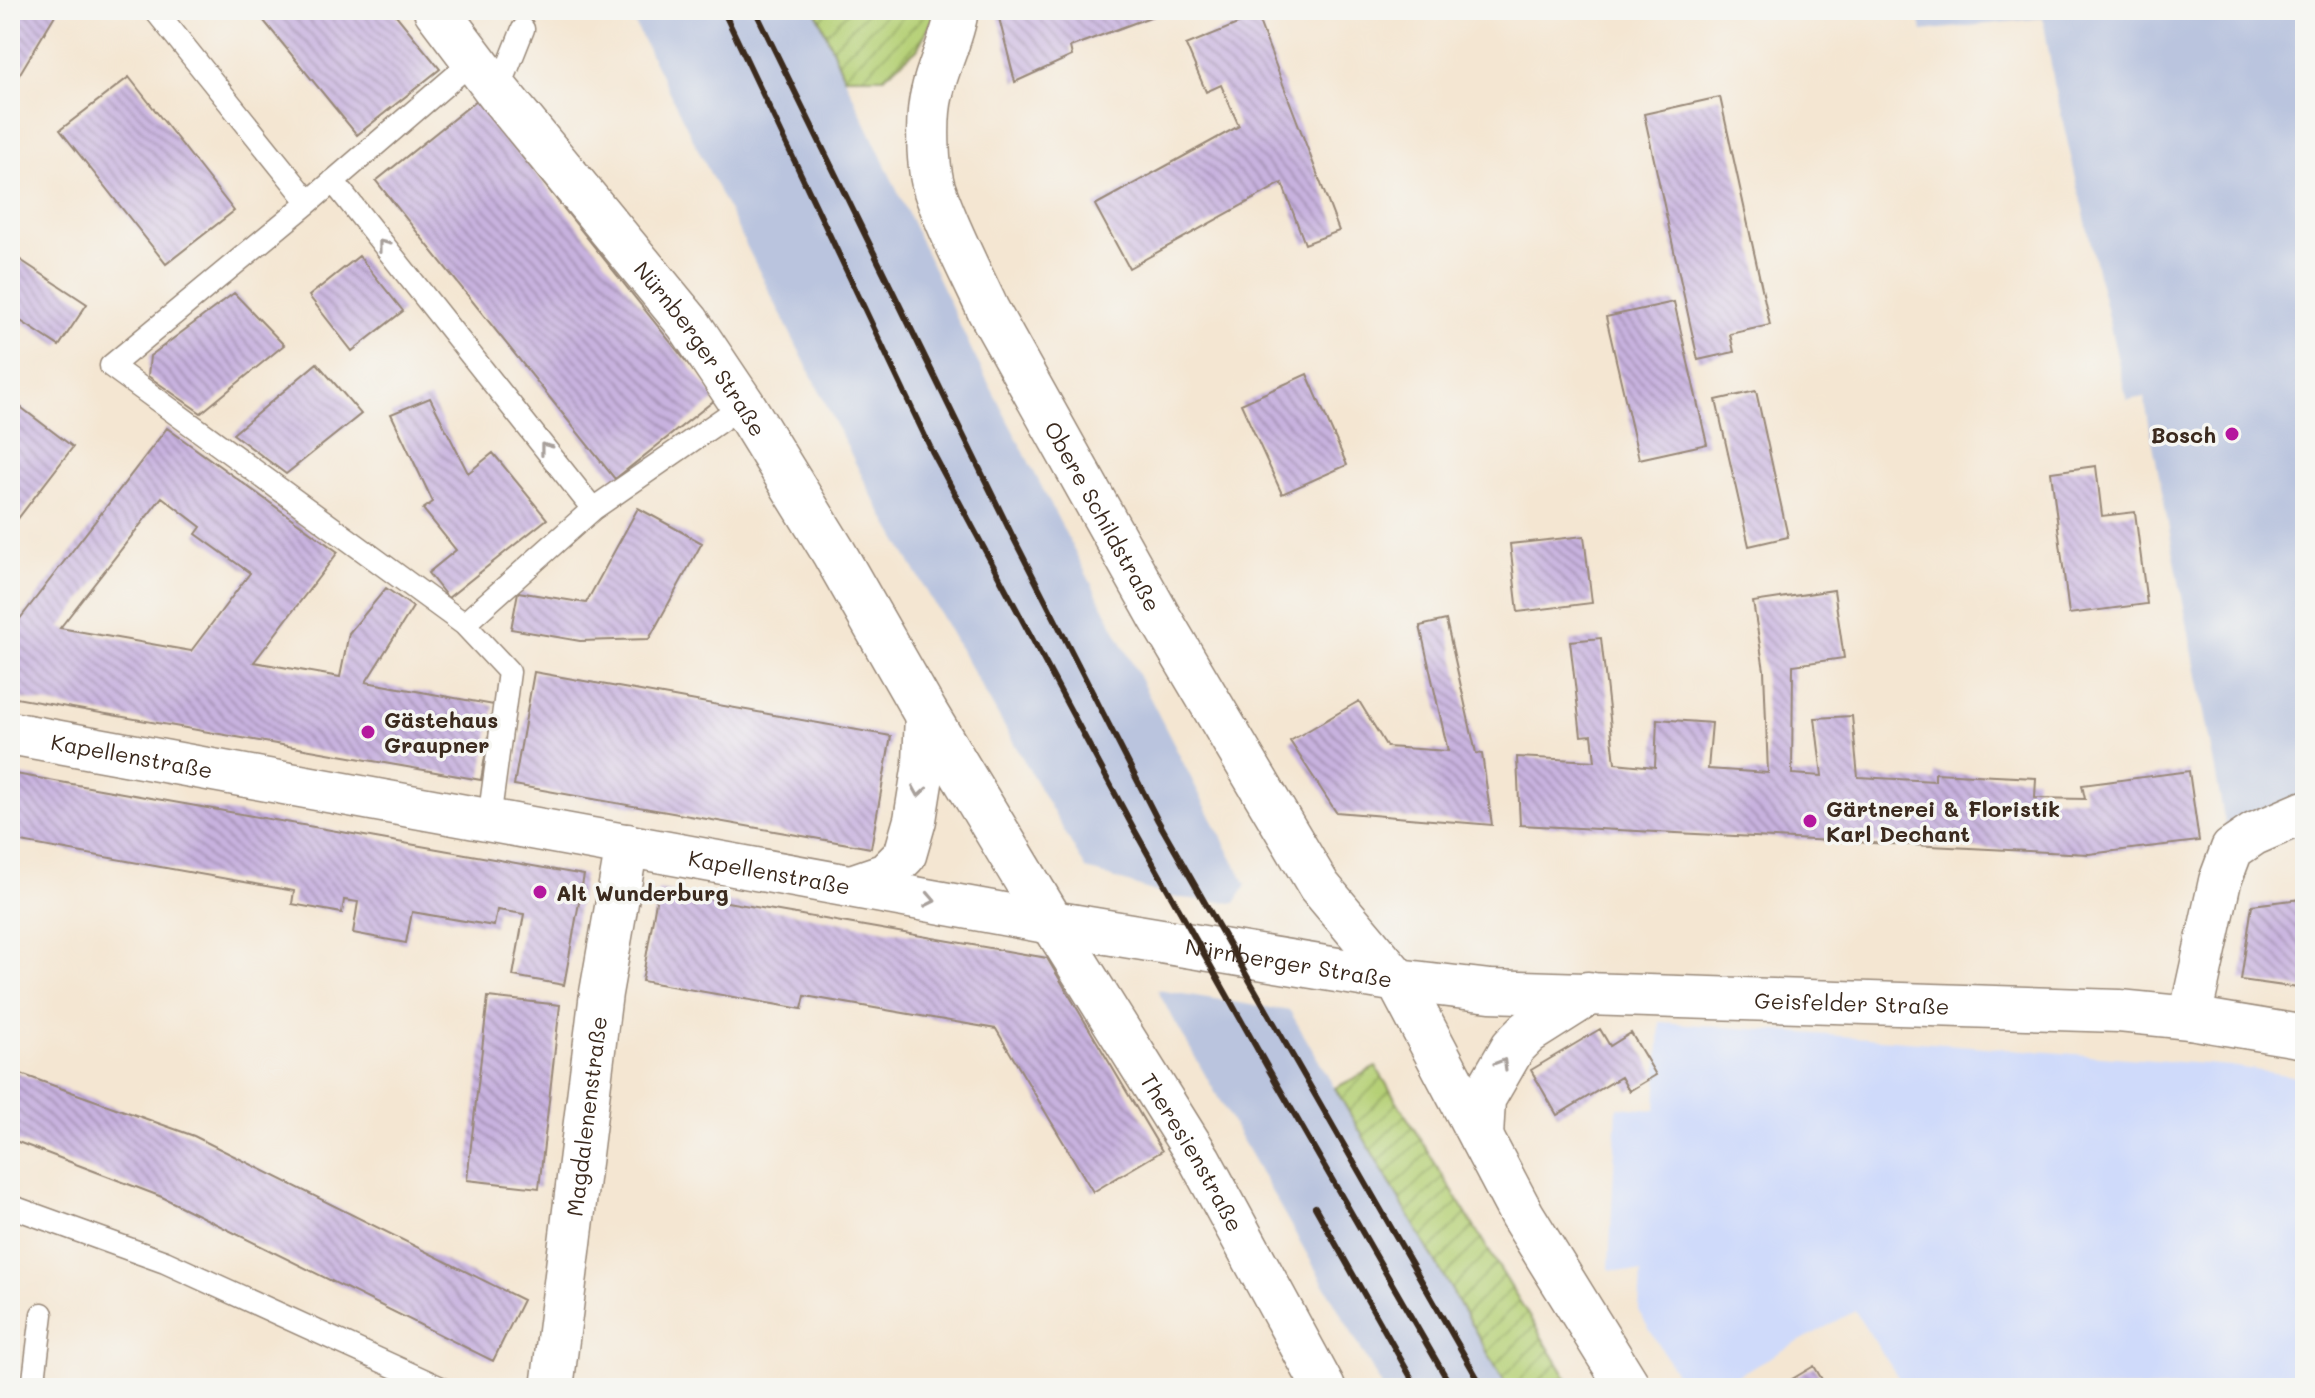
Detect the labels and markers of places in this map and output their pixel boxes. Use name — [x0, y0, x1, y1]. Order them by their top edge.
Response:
place label: Bosch — [2151, 420, 2216, 449]
marker: Bosch — [2223, 425, 2241, 443]
place label: Gästehaus Graupner — [384, 705, 498, 759]
marker: Gästehaus Graupner — [359, 723, 377, 741]
place label: Gärtnerei & Floristik Karl Dechant — [1826, 794, 2060, 848]
marker: Gärtnerei & Floristik Karl Dechant — [1801, 812, 1819, 830]
place label: Alt Wunderburg — [556, 878, 729, 907]
marker: Alt Wunderburg — [531, 883, 549, 901]

